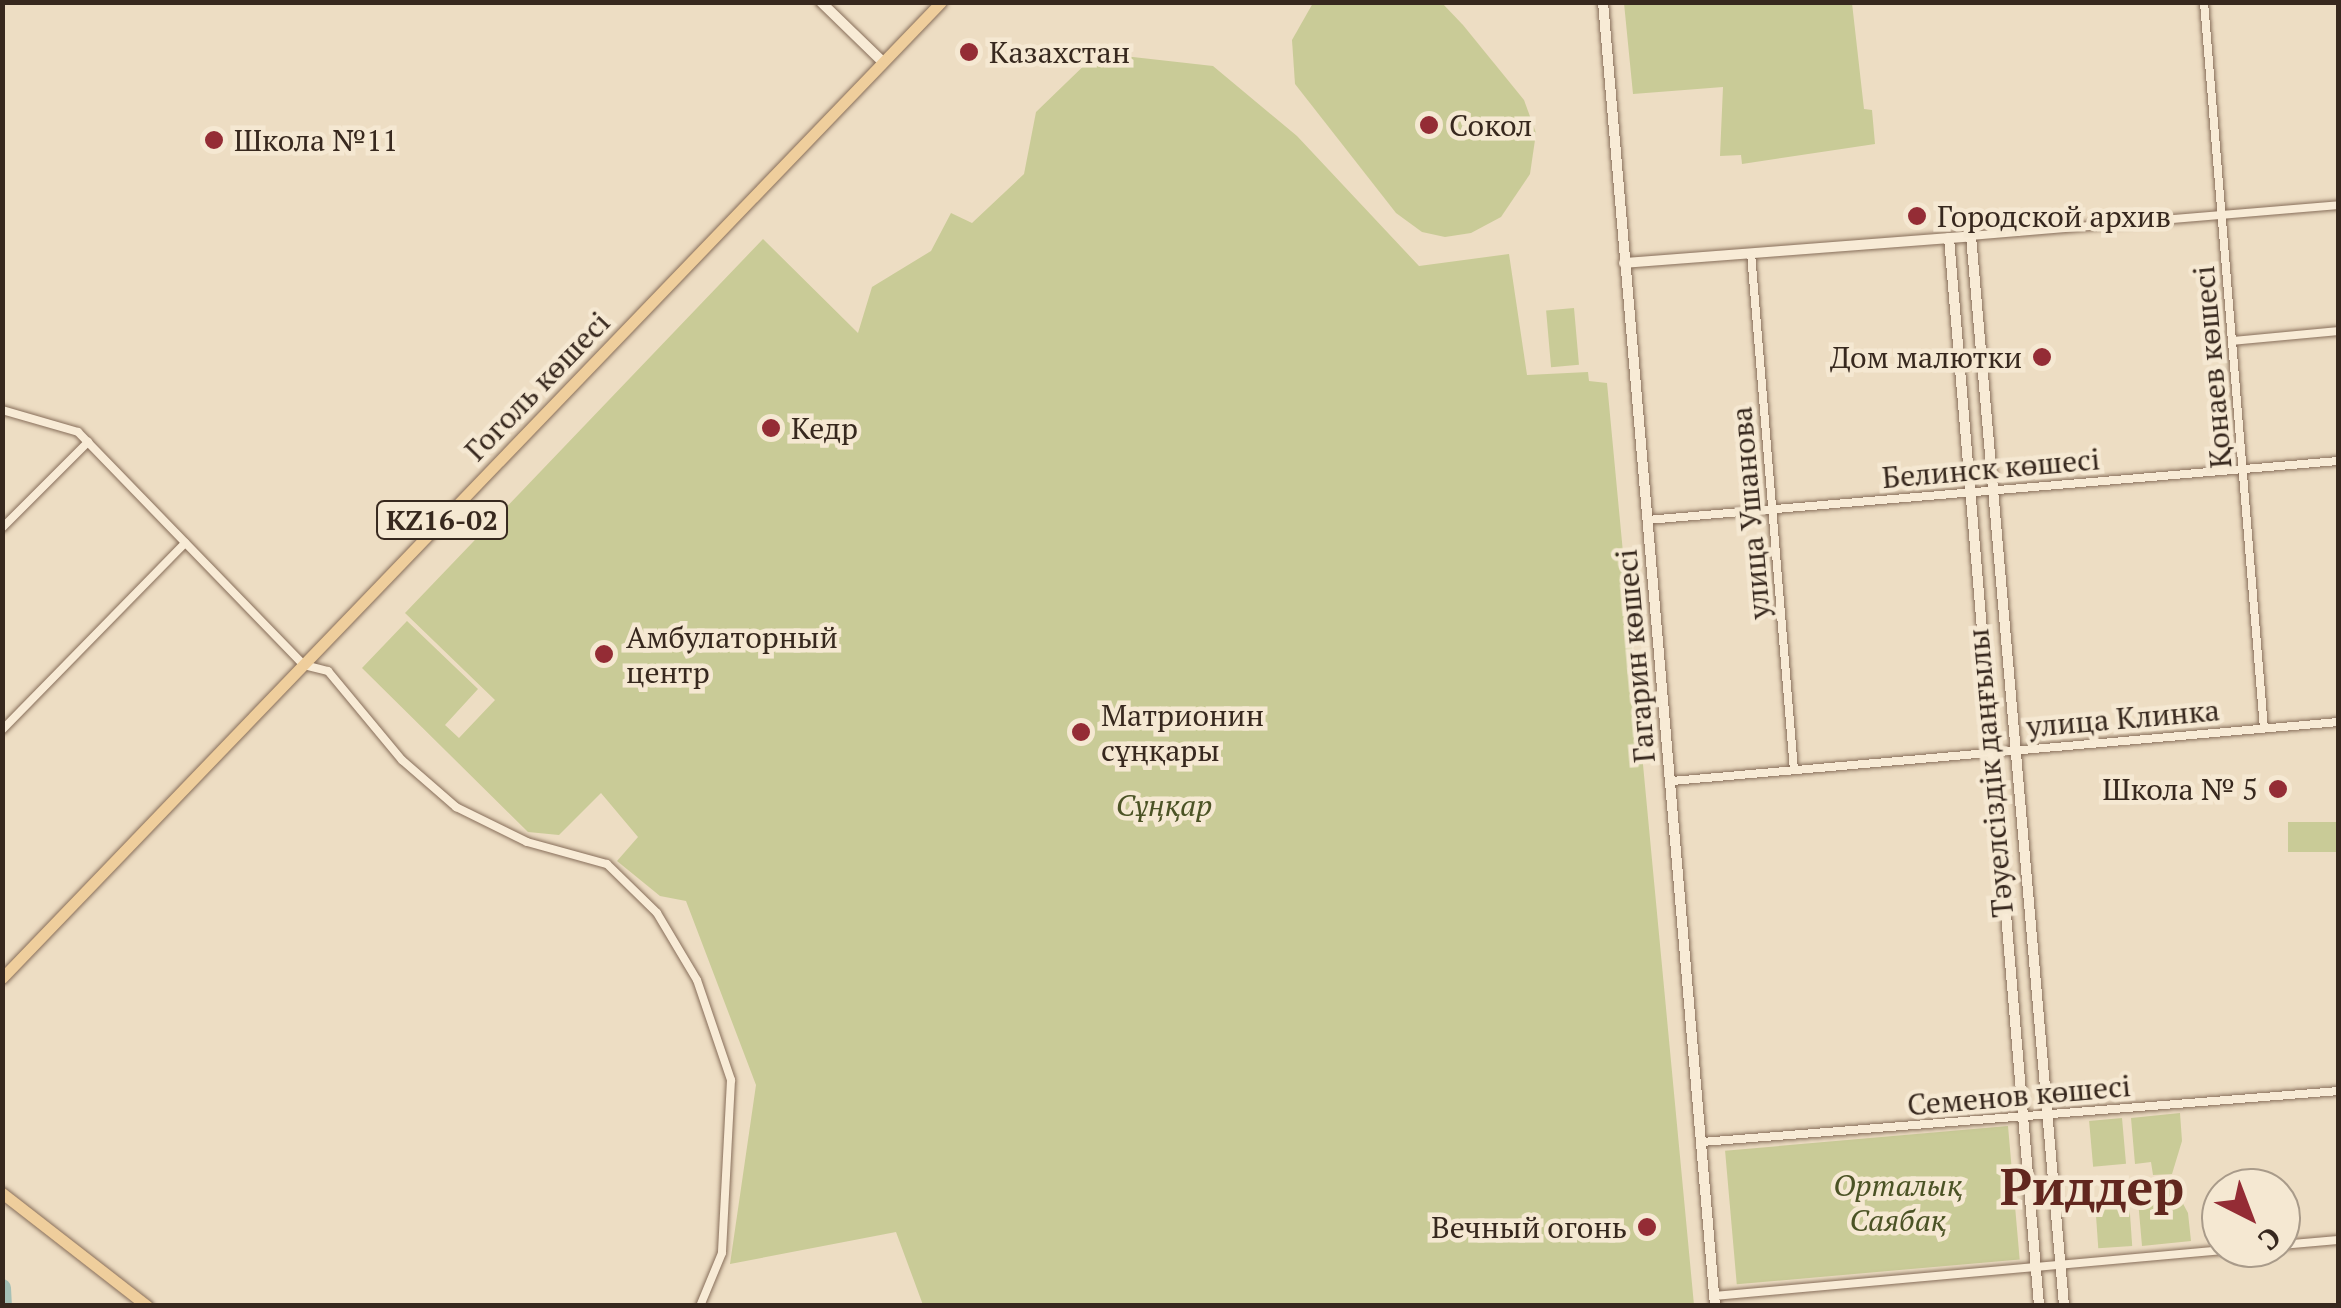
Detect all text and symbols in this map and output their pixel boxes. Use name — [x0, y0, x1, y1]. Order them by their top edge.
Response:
place label: Казахстан — [989, 34, 1130, 70]
marker: Казахстан — [958, 41, 980, 63]
place label: Сокол — [1449, 107, 1532, 143]
marker: Сокол — [1418, 114, 1440, 136]
place label: Школа №11 — [234, 122, 398, 158]
marker: Школа №11 — [203, 129, 225, 151]
place label: Городской архив — [1937, 198, 2171, 234]
marker: Городской архив — [1906, 205, 1928, 227]
street label: Қонаев көшесі — [2185, 264, 2239, 470]
street label: Гоголь көшесі — [457, 304, 617, 468]
place label: Дом малютки — [1830, 339, 2022, 375]
marker: Дом малютки — [2031, 346, 2053, 368]
street label: улица Ушанова — [1723, 405, 1777, 621]
place label: Кедр — [791, 410, 858, 446]
marker: Кедр — [760, 417, 782, 439]
street label: Белинск көшесі — [1881, 441, 2101, 495]
road number: KZ16-02 — [374, 497, 510, 543]
street label: Гагарин көшесі — [1608, 548, 1662, 764]
place label: Амбулаторный центр — [626, 619, 838, 690]
street label: Тәуелсіздік даңғылы — [1959, 627, 2021, 919]
marker: Амбулаторный центр — [591, 641, 617, 667]
street label: улица Клинка — [2025, 692, 2221, 744]
place label: Матрионин сұңқары — [1101, 697, 1264, 768]
marker: Матрионин сұңқары — [1070, 721, 1092, 743]
place label: Школа № 5 — [2103, 771, 2258, 807]
marker: Школа № 5 — [2267, 778, 2289, 800]
park label: Сұңқар — [1116, 787, 1212, 823]
street label: Семенов көшесі — [1906, 1067, 2132, 1123]
district label: Риддер — [2000, 1157, 2184, 1217]
park label: Орталық Саябақ — [1833, 1167, 1963, 1238]
north arrow — [2201, 1168, 2301, 1268]
place label: Вечный огонь — [1431, 1209, 1627, 1245]
marker: Вечный огонь — [1636, 1216, 1658, 1238]
text: С — [2251, 1219, 2289, 1259]

